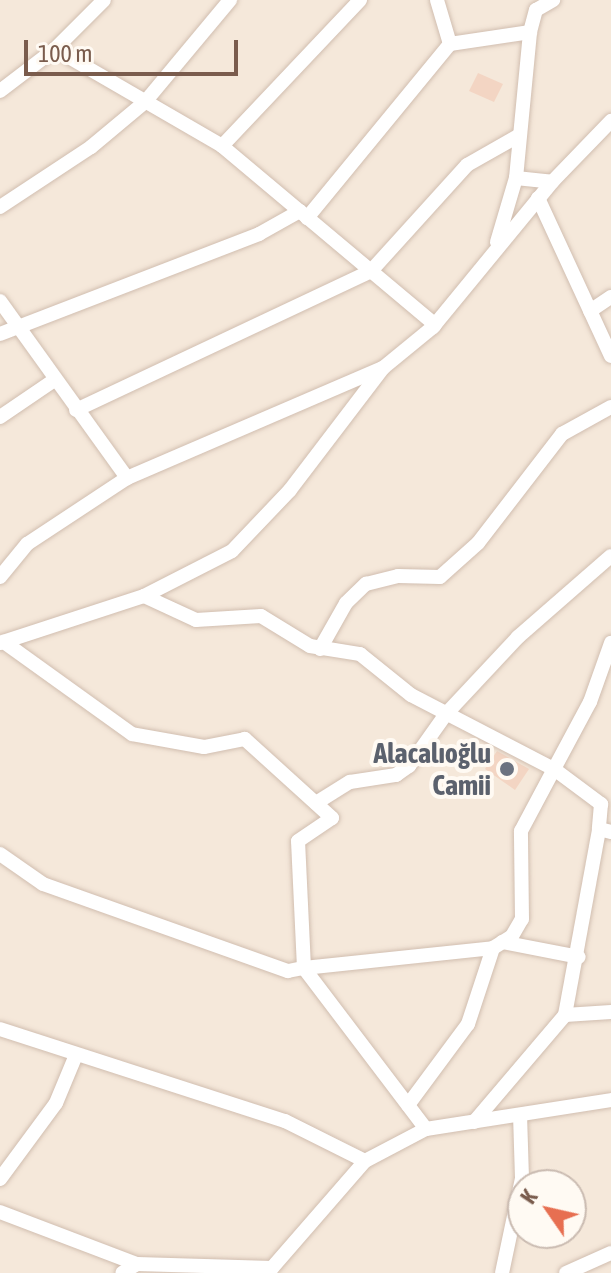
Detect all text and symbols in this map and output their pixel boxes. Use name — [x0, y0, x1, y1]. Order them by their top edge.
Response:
scale bar — [28, 24, 242, 74]
text: 100 m — [38, 40, 92, 67]
place label: Alacalıoğlu Camii — [373, 736, 491, 802]
marker: Alacalıoğlu Camii — [498, 760, 516, 778]
north arrow — [507, 1169, 587, 1249]
text: K — [515, 1185, 543, 1208]

